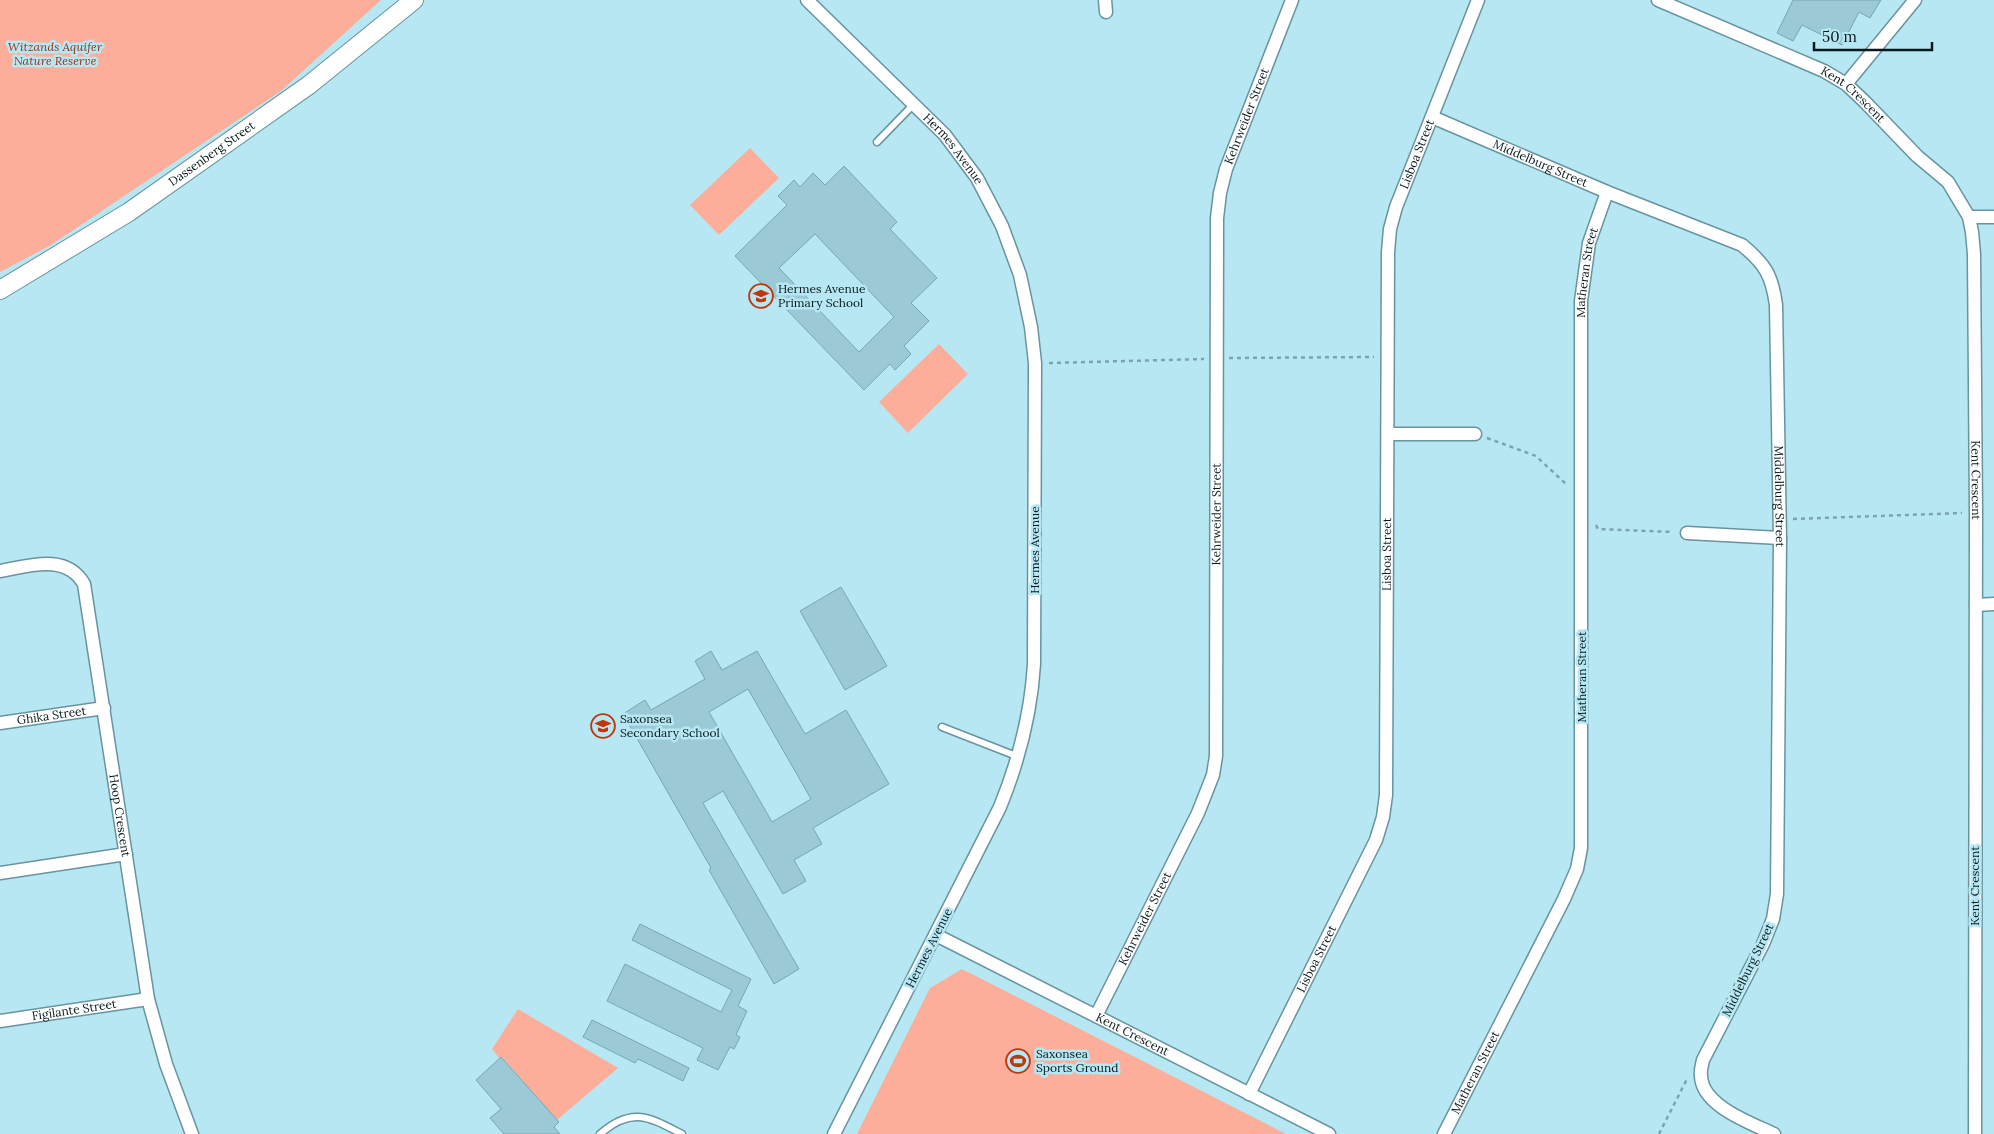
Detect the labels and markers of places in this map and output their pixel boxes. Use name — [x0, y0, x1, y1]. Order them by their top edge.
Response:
place label: Hermes Avenue Primary School — [778, 281, 866, 310]
school or university icon: Hermes Avenue Primary School — [748, 283, 774, 309]
place label: Saxonsea Secondary School — [620, 711, 720, 740]
school or university icon: Saxonsea Secondary School — [590, 713, 616, 739]
place label: Saxonsea Sports Ground — [1036, 1046, 1118, 1075]
sports icon: Saxonsea Sports Ground — [1005, 1048, 1031, 1074]

